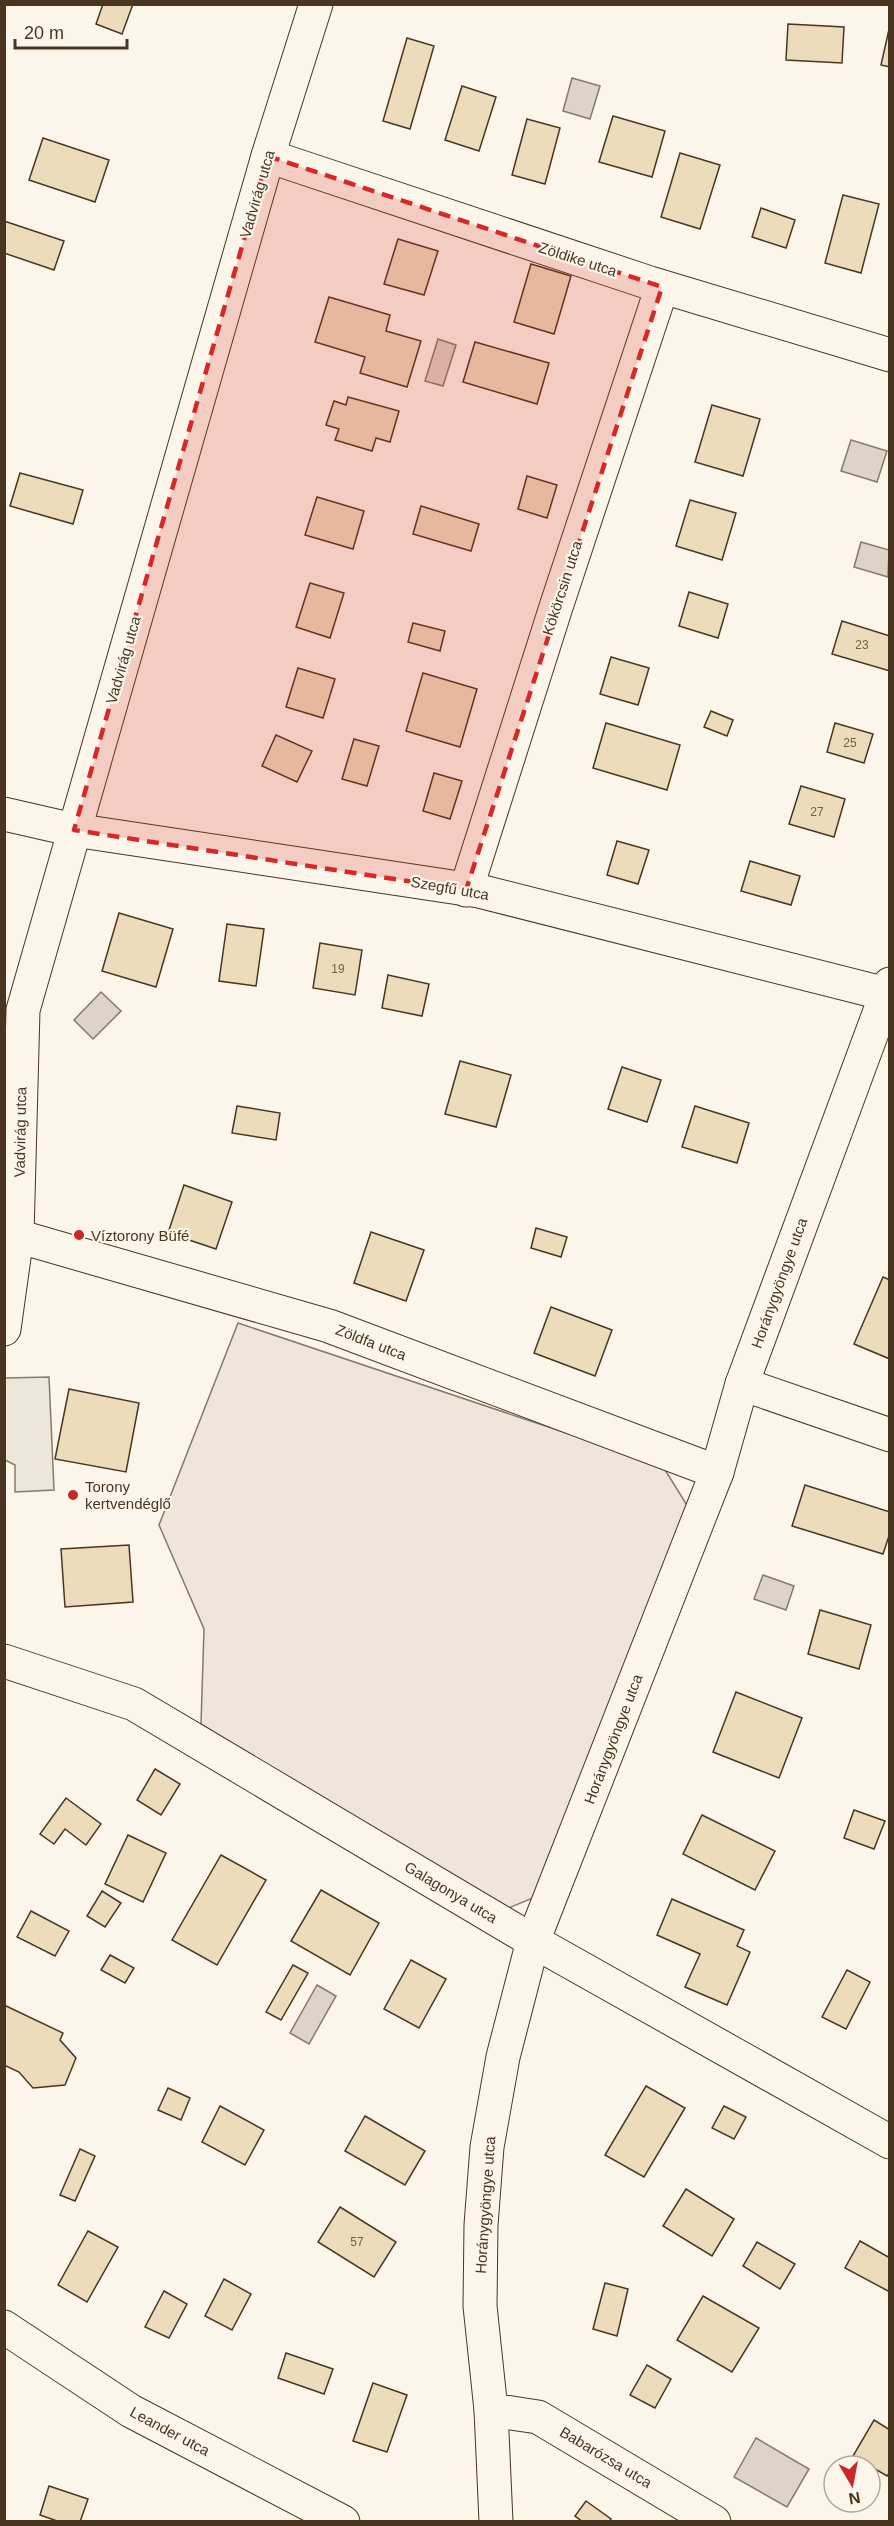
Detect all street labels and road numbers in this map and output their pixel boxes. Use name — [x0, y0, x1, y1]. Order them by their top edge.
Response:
street label: Vadvirág utca — [236, 147, 278, 240]
street label: Zöldike utca — [537, 238, 620, 280]
street label: Kökörcsin utca — [539, 538, 585, 637]
street label: Vadvirág utca — [102, 613, 144, 706]
street label: Szegfű utca — [410, 873, 491, 903]
street label: Vadvirág utca — [11, 1086, 29, 1177]
street label: Horánygyöngye utca — [747, 1215, 811, 1351]
street label: Zöldfa utca — [333, 1321, 409, 1363]
street label: Horánygyöngye utca — [580, 1671, 646, 1806]
street label: Galagonya utca — [402, 1858, 501, 1927]
street label: Horánygyöngye utca — [472, 2135, 498, 2274]
street label: Leander utca — [127, 2403, 213, 2459]
street label: Babarózsa utca — [557, 2423, 656, 2491]

